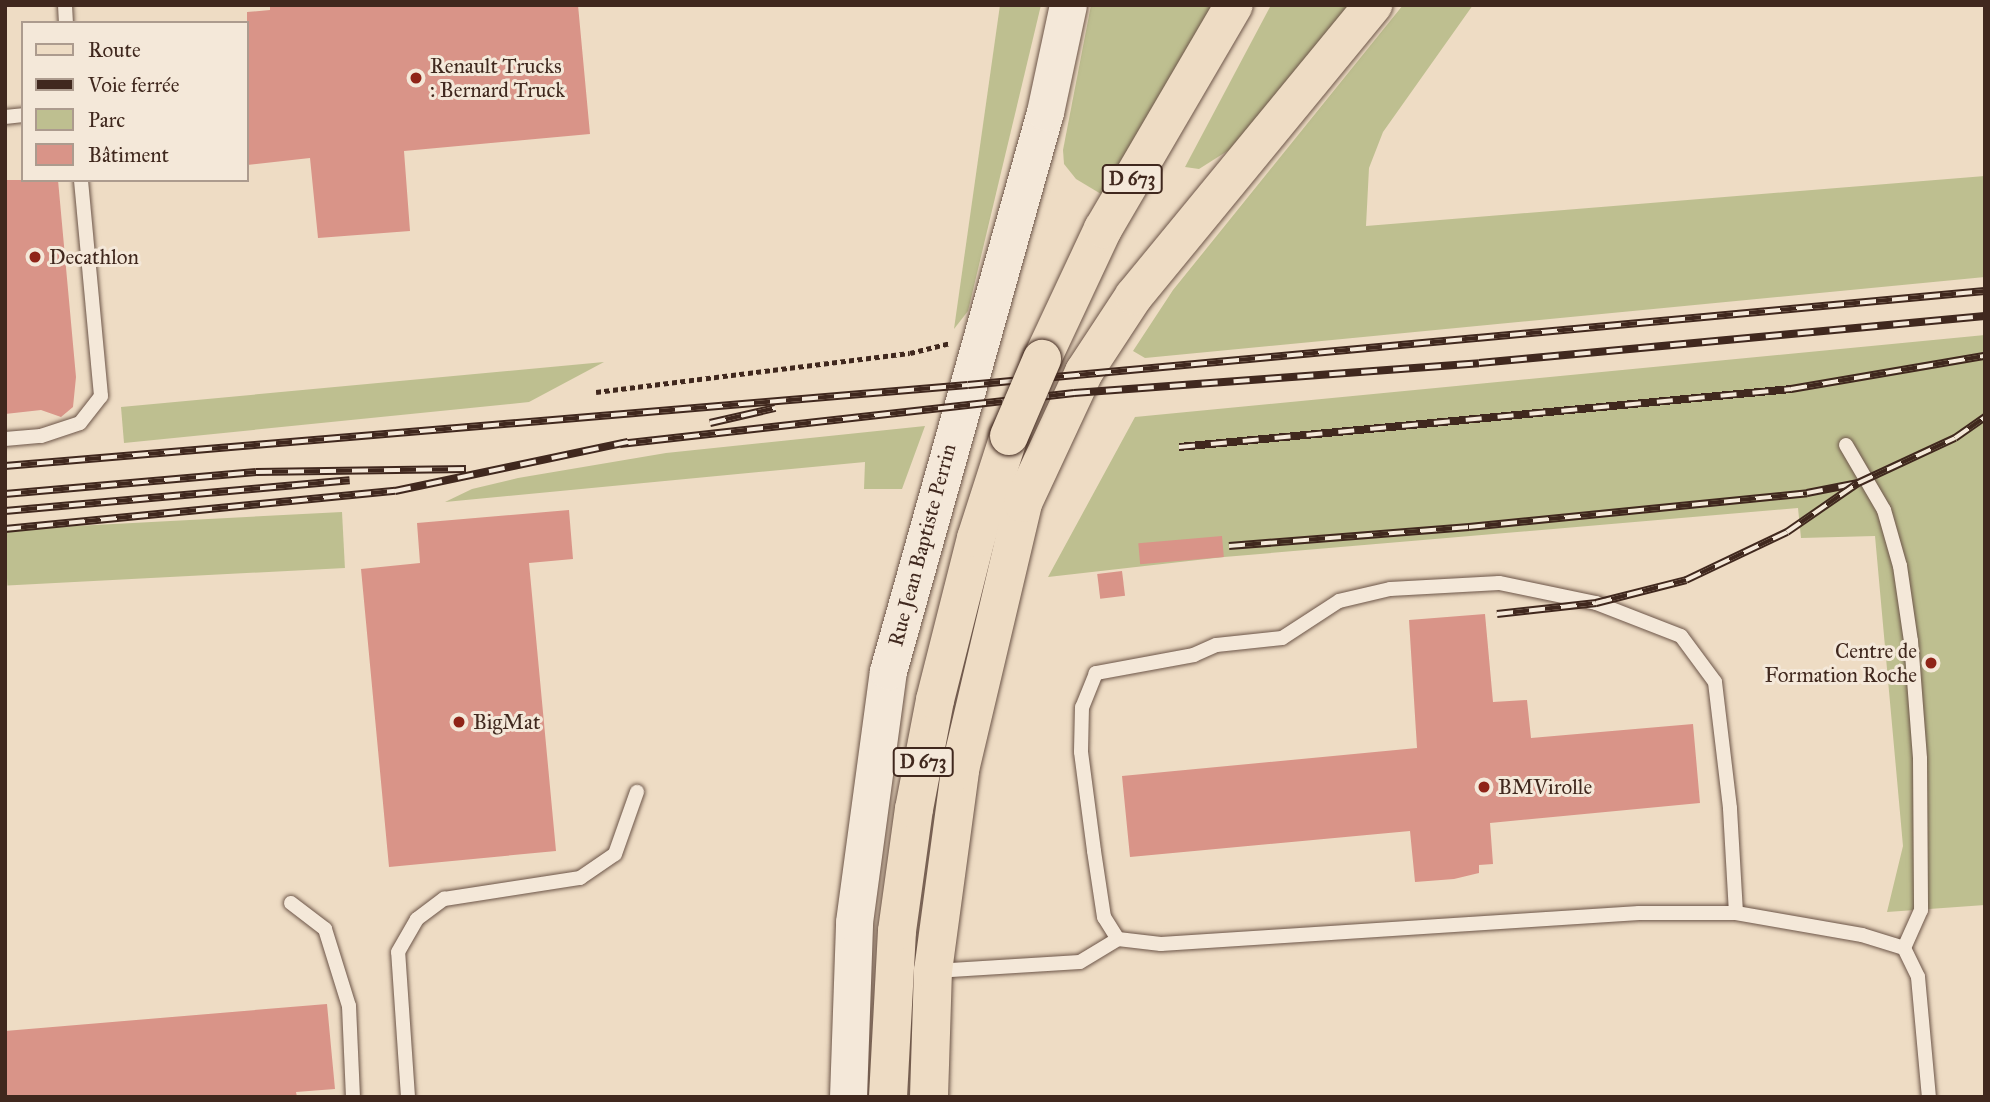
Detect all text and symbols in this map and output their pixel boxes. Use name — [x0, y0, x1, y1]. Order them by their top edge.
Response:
legend — [21, 21, 248, 182]
text: Route — [88, 37, 141, 63]
place label: Renault Trucks : Bernard Truck — [430, 53, 565, 103]
marker: Renault Trucks : Bernard Truck — [408, 70, 424, 86]
text: Voie ferrée — [88, 72, 180, 98]
text: Parc — [88, 107, 125, 133]
text: Bâtiment — [88, 142, 169, 168]
road number: D 673 — [1100, 164, 1164, 195]
place label: Decathlon — [49, 244, 139, 270]
marker: Decathlon — [27, 249, 43, 265]
street label: Rue Jean Baptiste Perrin — [883, 441, 961, 649]
place label: Centre de Formation Roche — [1764, 638, 1917, 688]
marker: Centre de Formation Roche — [1923, 655, 1939, 671]
place label: BigMat — [473, 709, 540, 735]
marker: BigMat — [451, 714, 467, 730]
road number: D 673 — [892, 747, 954, 778]
place label: BMVirolle — [1498, 774, 1592, 800]
marker: BMVirolle — [1476, 779, 1492, 795]

